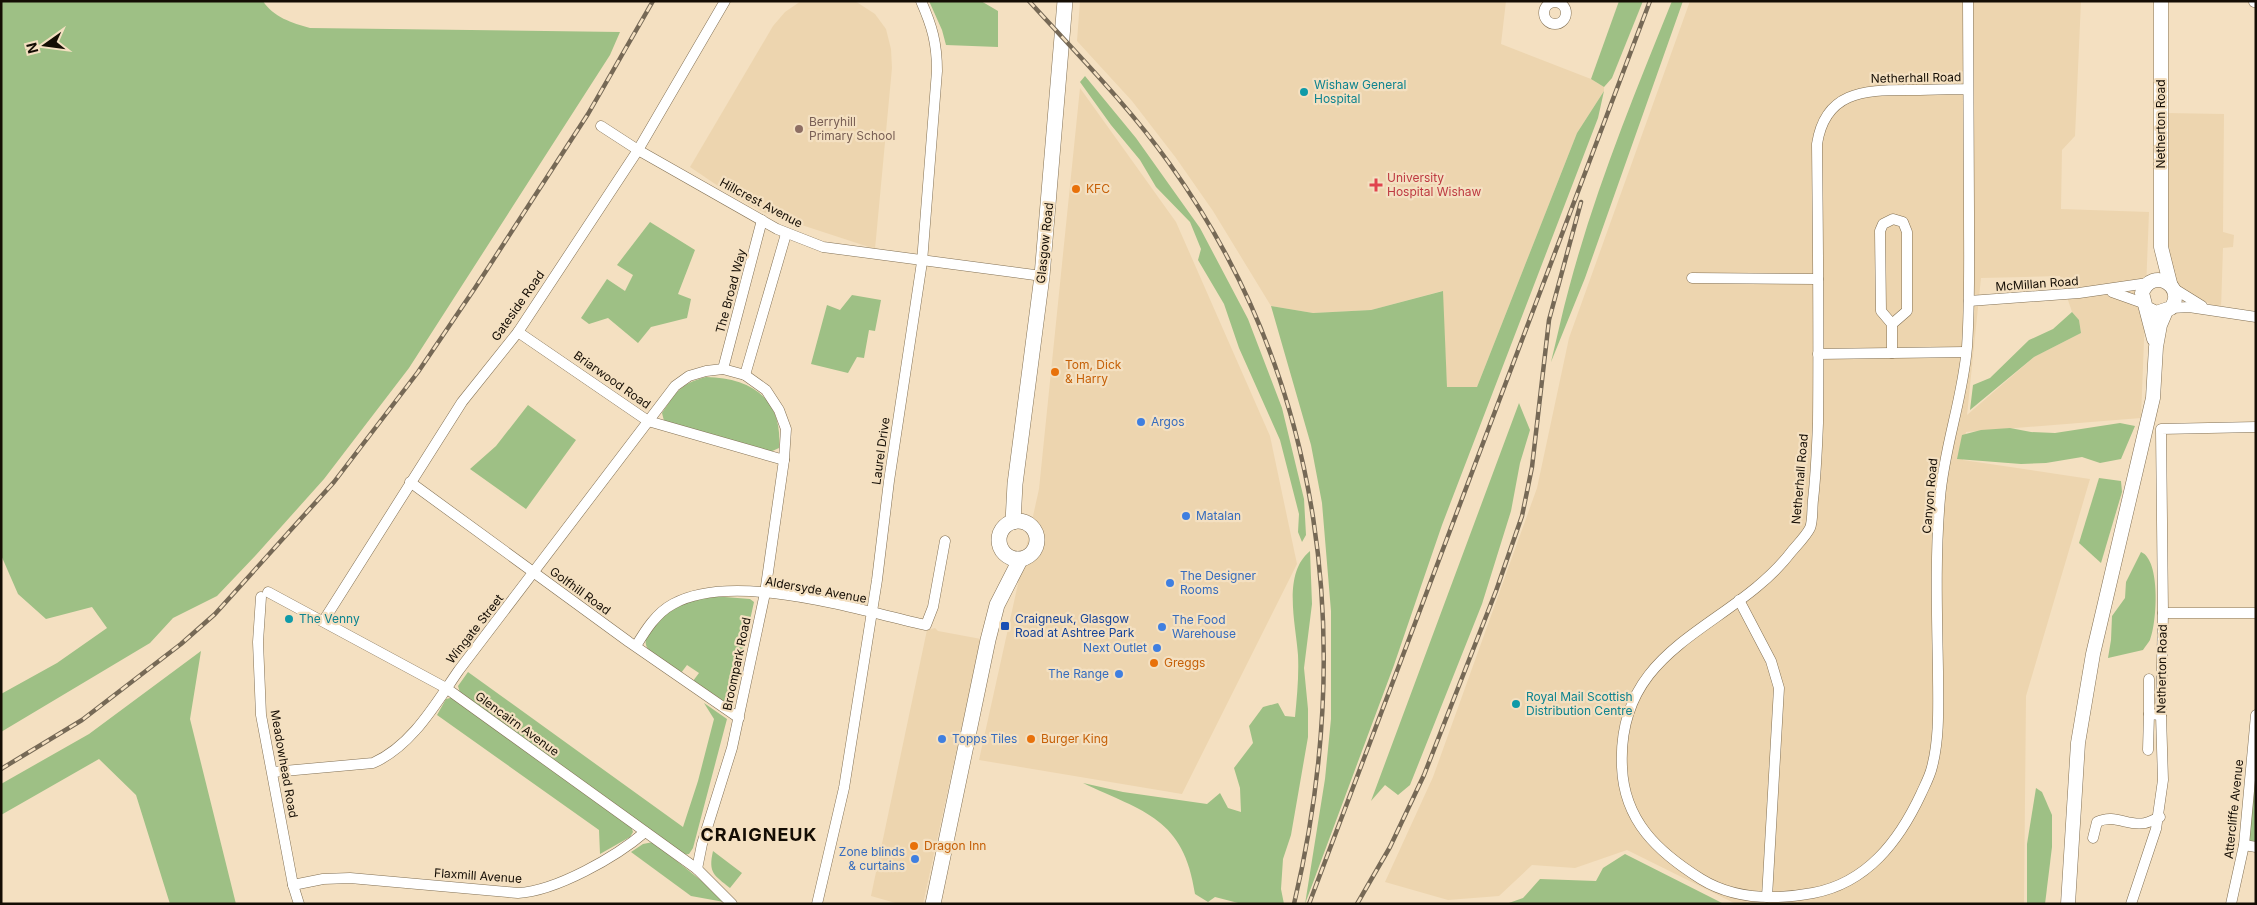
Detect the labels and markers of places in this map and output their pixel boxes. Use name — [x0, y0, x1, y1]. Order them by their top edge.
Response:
place label: Wishaw General Hospital — [1314, 77, 1406, 106]
marker: Wishaw General Hospital — [1298, 86, 1310, 98]
place label: Berryhill Primary School — [809, 114, 895, 143]
marker: Berryhill Primary School — [793, 123, 805, 135]
place label: University Hospital Wishaw — [1387, 170, 1482, 199]
marker: University Hospital Wishaw — [1369, 178, 1383, 192]
place label: KFC — [1086, 181, 1110, 196]
marker: KFC — [1070, 183, 1082, 195]
place label: Tom, Dick & Harry — [1065, 357, 1122, 386]
marker: Tom, Dick & Harry — [1049, 366, 1061, 378]
place label: Argos — [1151, 414, 1185, 429]
marker: Argos — [1135, 416, 1147, 428]
place label: Matalan — [1196, 508, 1241, 523]
marker: Matalan — [1180, 510, 1192, 522]
place label: The Designer Rooms — [1180, 568, 1257, 597]
marker: The Designer Rooms — [1164, 577, 1176, 589]
place label: The Venny — [299, 611, 360, 626]
place label: Craigneuk, Glasgow Road at Ashtree Park — [1015, 611, 1135, 640]
place label: The Food Warehouse — [1172, 612, 1236, 641]
marker: The Venny — [283, 613, 295, 625]
marker: Craigneuk, Glasgow Road at Ashtree Park — [999, 620, 1011, 632]
marker: The Food Warehouse — [1156, 621, 1168, 633]
place label: Next Outlet — [1083, 640, 1147, 655]
marker: Next Outlet — [1151, 642, 1163, 654]
place label: Greggs — [1164, 655, 1205, 670]
marker: Greggs — [1148, 657, 1160, 669]
place label: The Range — [1048, 666, 1109, 681]
marker: The Range — [1113, 668, 1125, 680]
place label: Royal Mail Scottish Distribution Centre — [1526, 689, 1633, 718]
marker: Royal Mail Scottish Distribution Centre — [1510, 698, 1522, 710]
place label: Topps Tiles — [952, 731, 1017, 746]
place label: Burger King — [1041, 731, 1108, 746]
marker: Topps Tiles — [936, 733, 948, 745]
marker: Burger King — [1025, 733, 1037, 745]
place label: Dragon Inn — [924, 838, 986, 853]
marker: Dragon Inn — [908, 840, 920, 852]
place label: Zone blinds & curtains — [839, 844, 905, 873]
marker: Zone blinds & curtains — [909, 853, 921, 865]

